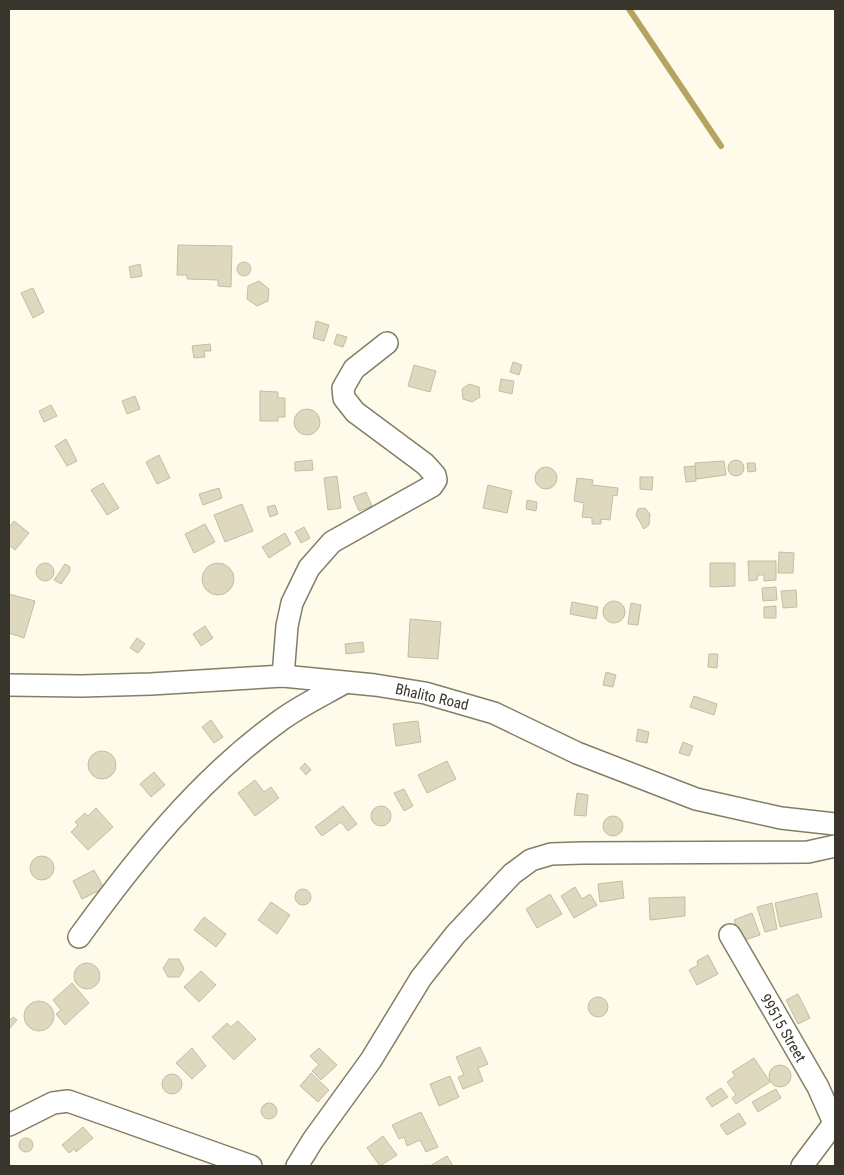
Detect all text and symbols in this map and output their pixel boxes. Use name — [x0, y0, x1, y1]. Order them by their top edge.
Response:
street label: Bhalito Road — [393, 680, 471, 714]
street label: 99515 Street — [756, 991, 810, 1065]

